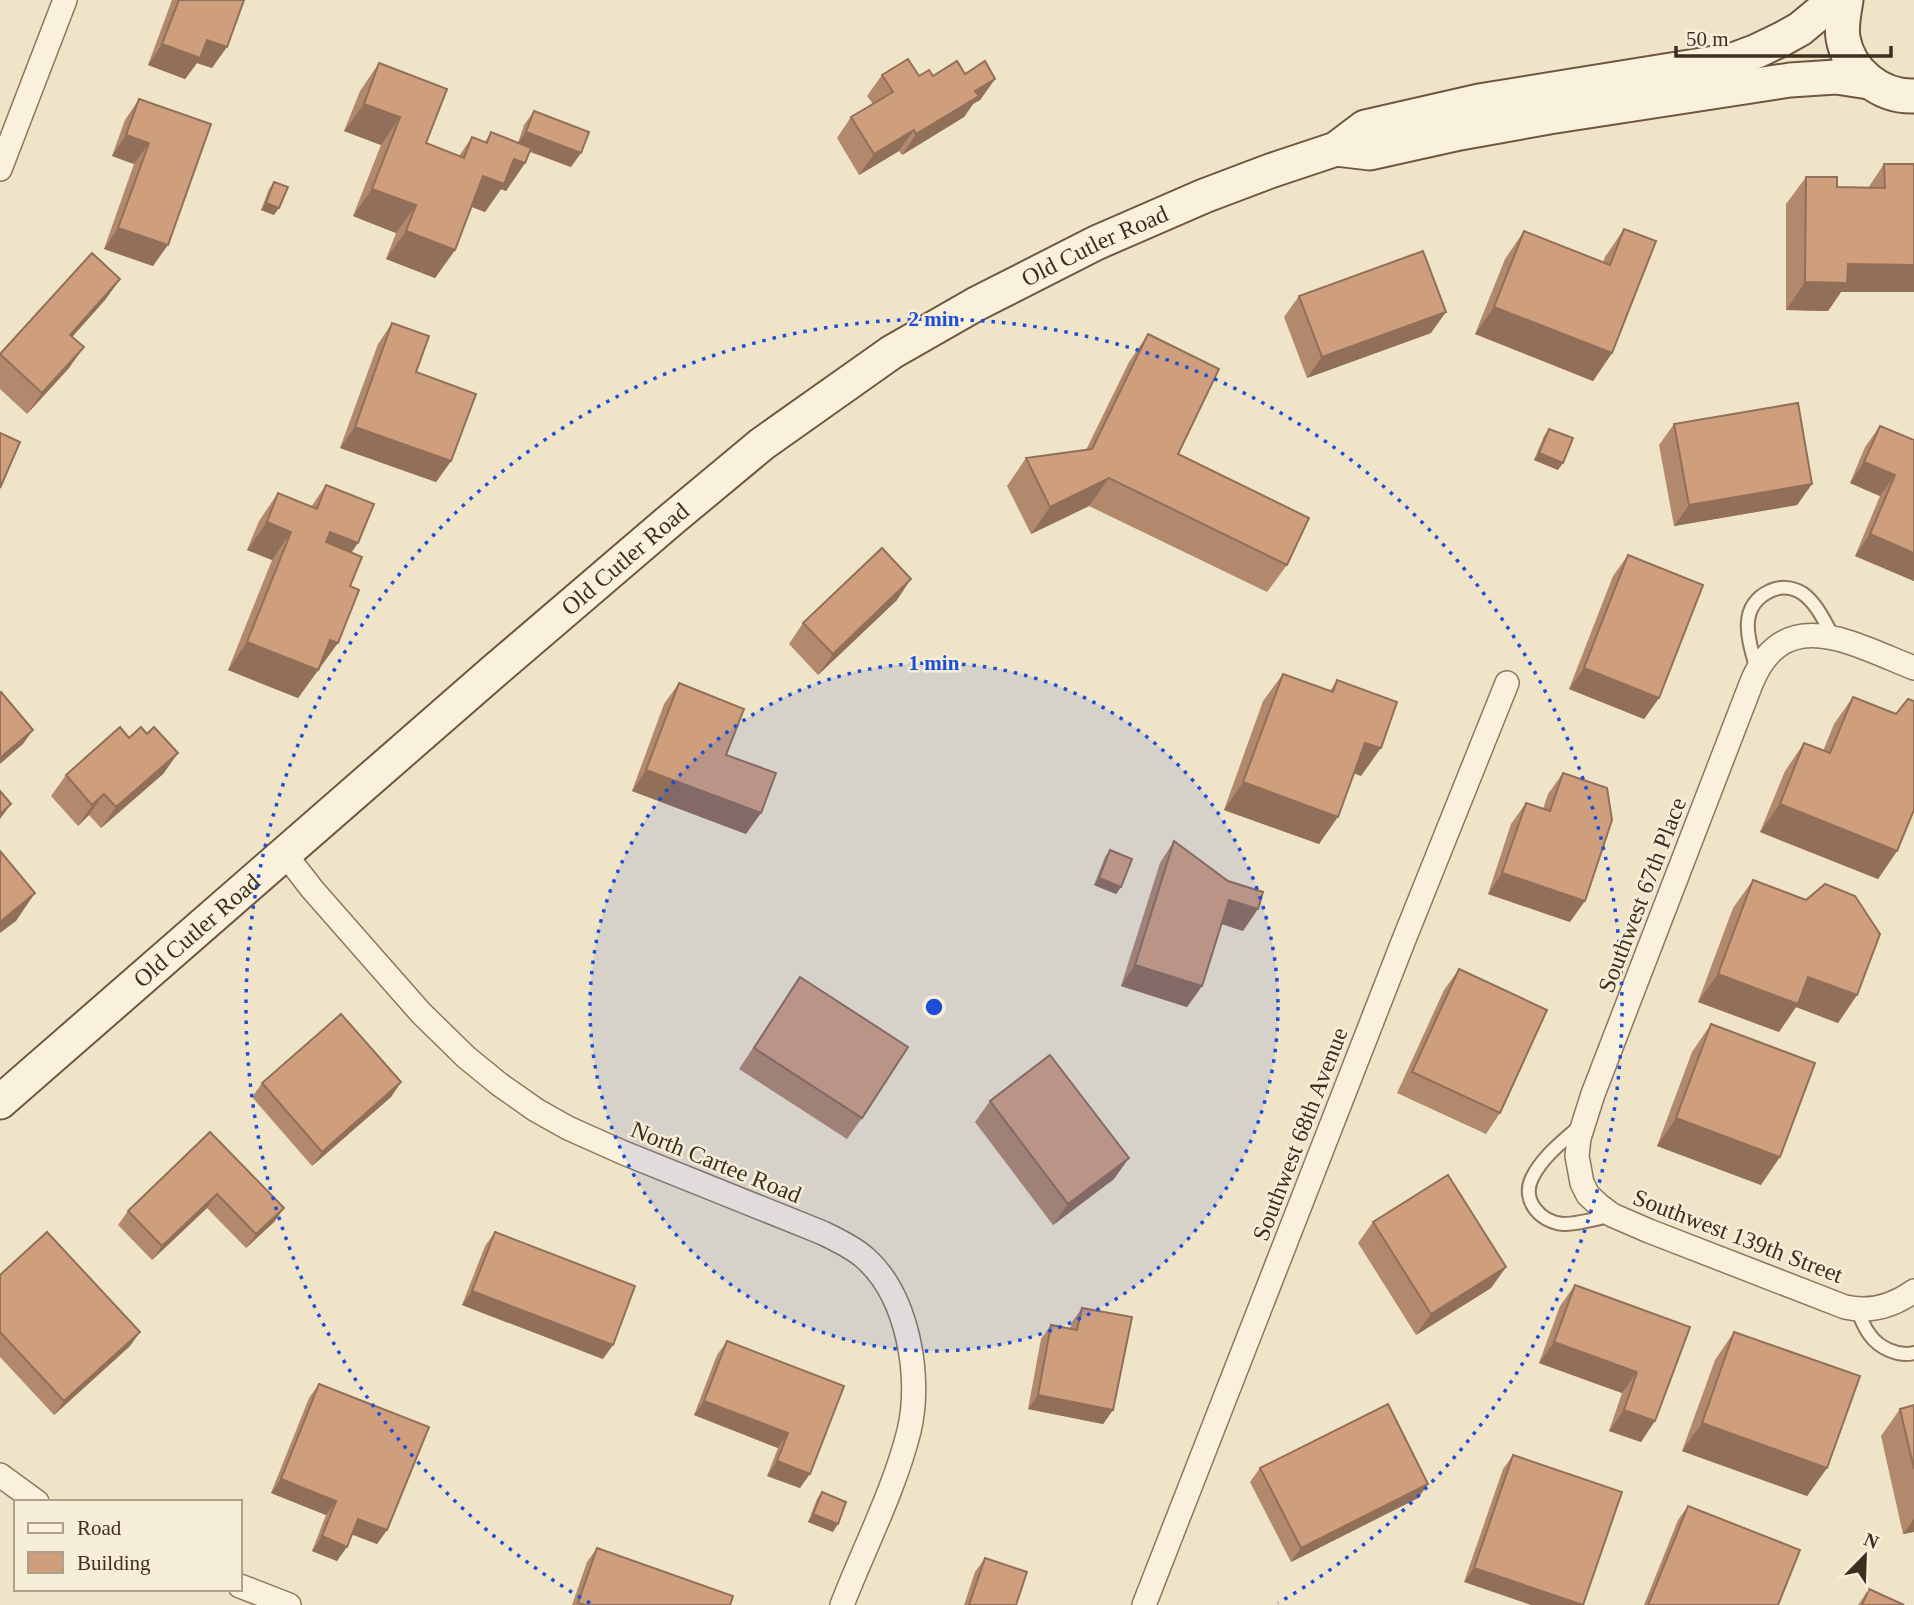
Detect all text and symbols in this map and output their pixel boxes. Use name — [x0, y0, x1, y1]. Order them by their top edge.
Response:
scale bar — [1676, 14, 1891, 58]
text: 50 m — [1686, 27, 1729, 51]
street label: Old Cutler Road — [1017, 200, 1172, 292]
text: 2 min — [909, 307, 960, 331]
street label: Old Cutler Road — [556, 498, 694, 620]
text: 1 min — [909, 651, 960, 675]
street label: Southwest 67th Place — [1593, 794, 1691, 996]
street label: Old Cutler Road — [128, 868, 265, 992]
centre of rings — [922, 995, 946, 1019]
street label: Southwest 68th Avenue — [1247, 1024, 1353, 1244]
street label: North Cartee Road — [627, 1116, 805, 1208]
street label: Southwest 139th Street — [1629, 1184, 1847, 1288]
legend — [14, 1500, 242, 1591]
text: Road — [77, 1516, 122, 1540]
north arrow — [1830, 1521, 1900, 1591]
text: N — [1861, 1528, 1882, 1553]
text: Building — [77, 1551, 151, 1575]

